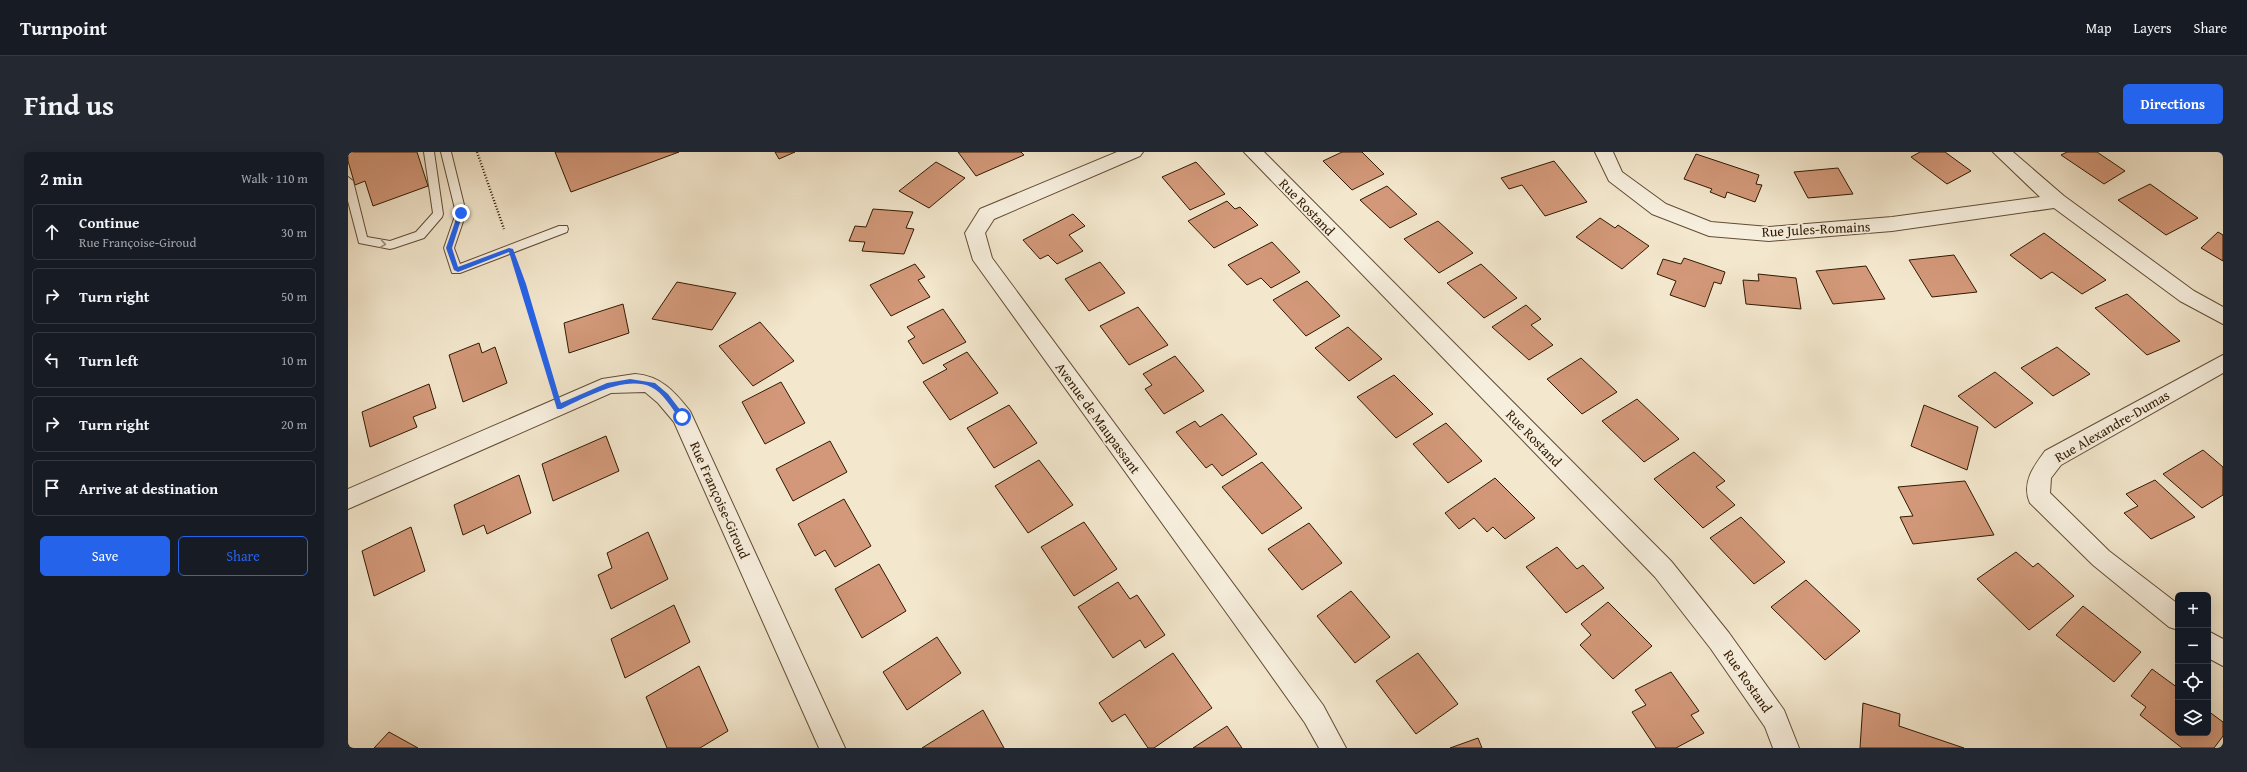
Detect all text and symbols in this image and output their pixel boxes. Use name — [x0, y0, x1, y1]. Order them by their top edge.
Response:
text: Turnpoint — [20, 14, 107, 42]
text: Map — [2086, 18, 2112, 38]
text: Layers — [2134, 18, 2172, 38]
text: Share — [2194, 18, 2227, 38]
text: Find us — [24, 84, 114, 125]
button: Directions — [2123, 84, 2223, 124]
text: 2 min — [40, 166, 82, 191]
text: Walk · 110 m — [241, 169, 308, 188]
street label: Rue Rostand — [1274, 174, 1340, 241]
route end — [452, 204, 470, 222]
text: Continue — [79, 212, 140, 233]
street label: Rue Jules-Romains — [1761, 216, 1871, 242]
icon: ahead — [41, 221, 63, 243]
text: 30 m — [281, 223, 307, 242]
text: Rue Françoise-Giroud — [79, 233, 196, 252]
one-way arrow — [380, 239, 386, 247]
icon: right — [41, 285, 63, 307]
text: Turn right — [79, 286, 150, 307]
text: 50 m — [281, 287, 307, 306]
icon: left — [41, 349, 63, 371]
text: Turn left — [79, 350, 138, 371]
text: 10 m — [281, 351, 307, 370]
street label: Avenue de Maupassant — [1051, 358, 1145, 478]
street label: Rue Alexandre-Dumas — [2051, 385, 2173, 467]
street label: Rue Rostand — [1501, 405, 1567, 472]
route start — [673, 408, 691, 426]
icon: right — [41, 413, 63, 435]
text: Turn right — [79, 414, 150, 435]
text: 20 m — [281, 415, 307, 434]
street label: Rue Françoise-Giroud — [685, 438, 755, 562]
icon: arrive — [41, 477, 63, 499]
text: Arrive at destination — [79, 478, 218, 499]
button: Save — [40, 536, 170, 576]
button: Share — [178, 536, 308, 576]
map controls — [2175, 592, 2211, 736]
button: + — [2175, 592, 2211, 628]
button: − — [2175, 628, 2211, 664]
street label: Rue Rostand — [1719, 645, 1777, 717]
button: locate — [2175, 664, 2211, 700]
button: layers — [2175, 700, 2211, 736]

